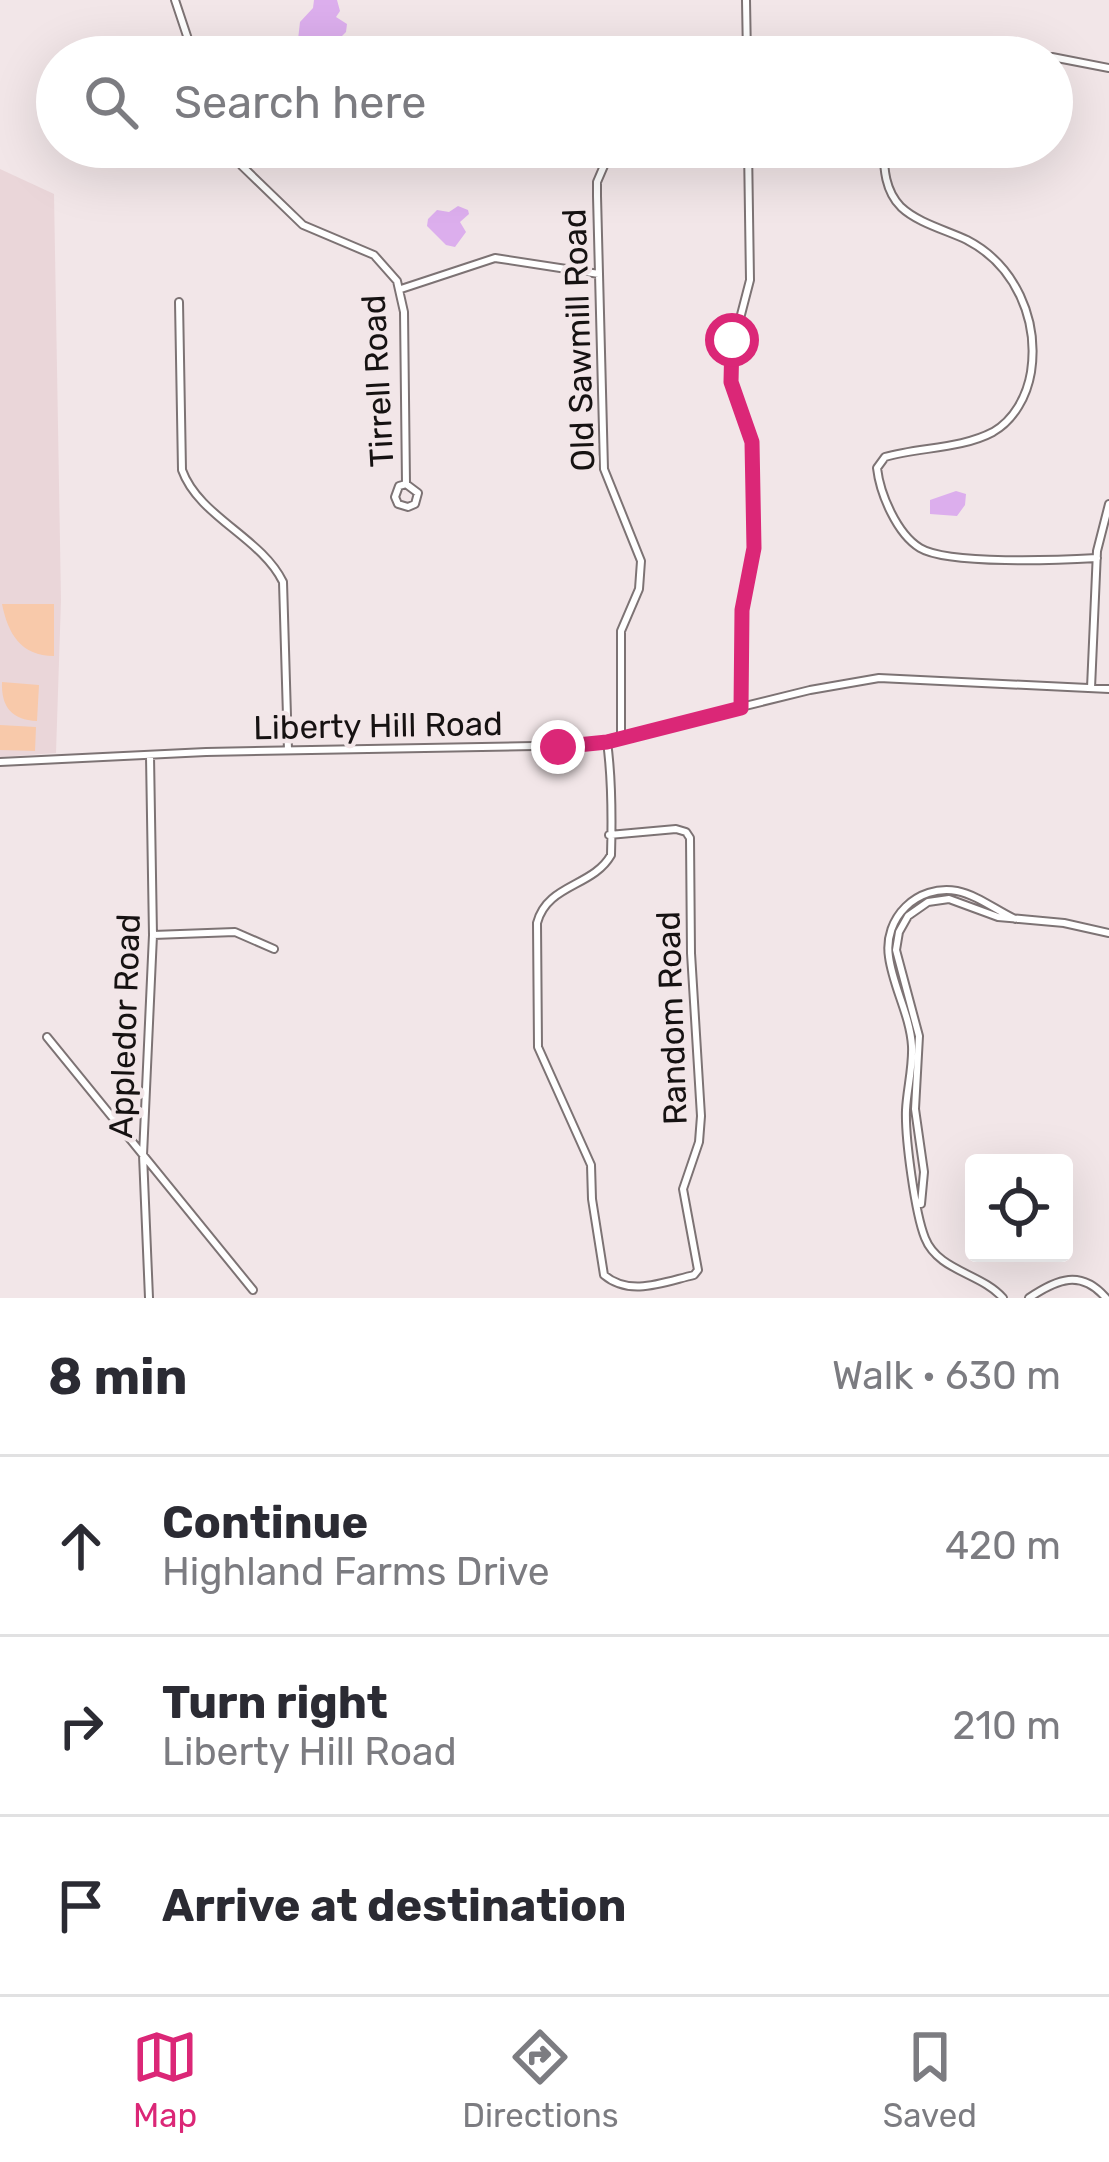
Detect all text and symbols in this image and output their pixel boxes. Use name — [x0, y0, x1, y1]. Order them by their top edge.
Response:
search box — [36, 36, 1073, 168]
icon: search — [78, 69, 144, 135]
text: Search here — [174, 76, 426, 129]
street label: Old Sawmill Road — [554, 208, 603, 472]
street label: Tirrell Road — [354, 294, 401, 468]
route start — [705, 313, 759, 367]
street label: Liberty Hill Road — [253, 704, 503, 747]
route end — [531, 720, 585, 774]
street label: Random Road — [648, 910, 695, 1126]
street label: Appledor Road — [101, 913, 148, 1139]
map controls — [965, 1154, 1073, 1262]
button: locate — [965, 1154, 1073, 1262]
text: 8 min — [48, 1346, 188, 1407]
text: Walk · 630 m — [832, 1353, 1061, 1399]
text: Continue — [162, 1496, 368, 1549]
icon: ahead — [48, 1513, 114, 1579]
text: 420 m — [945, 1523, 1061, 1569]
text: Highland Farms Drive — [162, 1549, 550, 1595]
text: Turn right — [162, 1676, 388, 1729]
icon: right — [48, 1693, 114, 1759]
text: 210 m — [952, 1703, 1061, 1749]
text: Liberty Hill Road — [162, 1729, 457, 1775]
icon: arrive — [48, 1873, 114, 1939]
text: Arrive at destination — [162, 1879, 627, 1932]
tab: Map — [132, 2024, 198, 2135]
tab: Directions — [462, 2024, 619, 2135]
tab: Saved — [883, 2024, 977, 2135]

